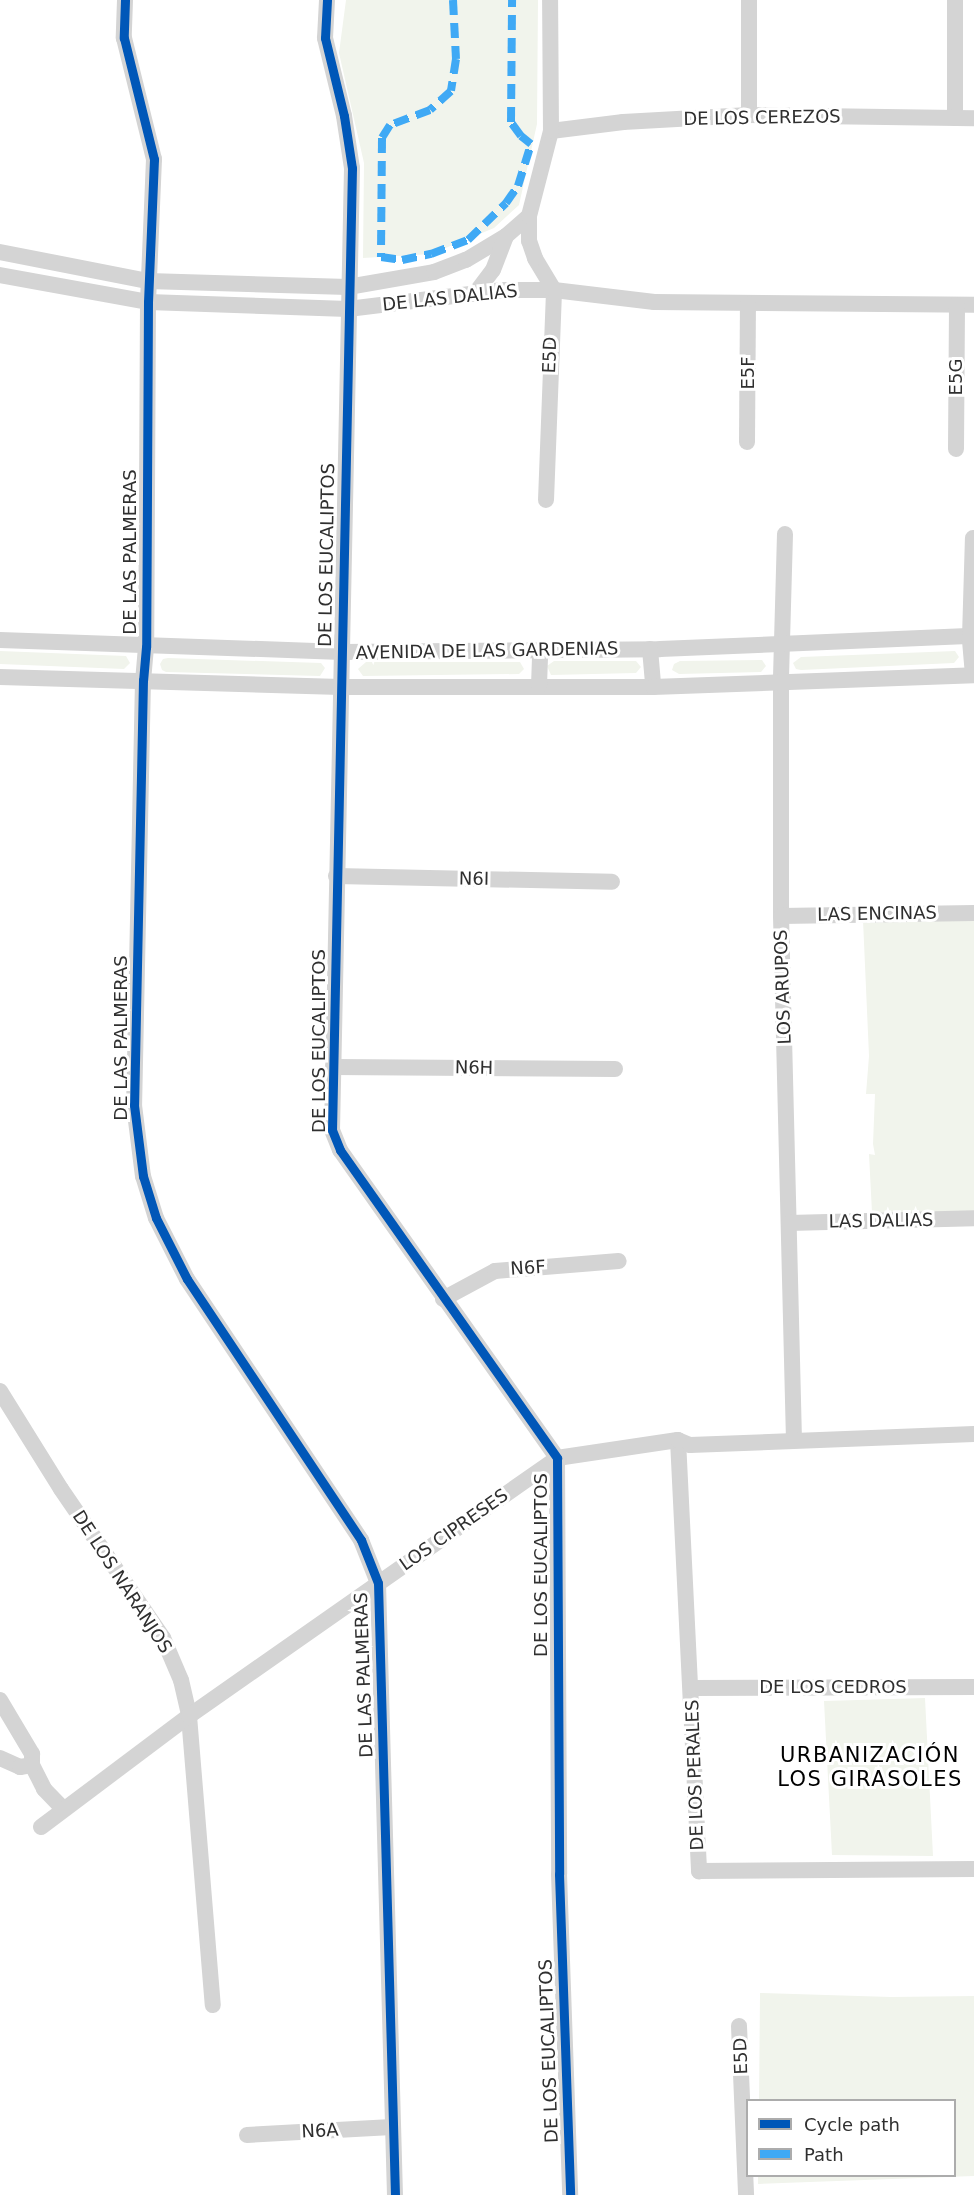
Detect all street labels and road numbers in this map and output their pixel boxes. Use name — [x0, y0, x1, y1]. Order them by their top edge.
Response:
street label: DE LOS CEREZOS — [683, 106, 841, 130]
street label: DE LAS DALIAS — [381, 280, 519, 316]
street label: E5D — [539, 336, 561, 374]
street label: E5F — [737, 356, 759, 390]
street label: E5G — [945, 359, 967, 395]
street label: DE LOS EUCALIPTOS — [315, 463, 339, 647]
street label: DE LAS PALMERAS — [119, 469, 141, 635]
street label: AVENIDA DE LAS GARDENIAS — [356, 638, 618, 664]
street label: N6I — [459, 868, 489, 890]
street label: LAS ENCINAS — [817, 902, 937, 926]
street label: LOS ARUPOS — [770, 929, 796, 1045]
street label: DE LOS EUCALIPTOS — [308, 949, 330, 1133]
street label: DE LAS PALMERAS — [110, 955, 132, 1121]
street label: N6H — [455, 1057, 493, 1079]
street label: LAS DALIAS — [828, 1209, 934, 1233]
street label: N6F — [510, 1256, 546, 1280]
street label: DE LOS EUCALIPTOS — [530, 1473, 552, 1657]
street label: LOS CIPRESES — [396, 1485, 512, 1575]
street label: DE LOS NARANJOS — [68, 1507, 176, 1657]
street label: DE LAS PALMERAS — [350, 1592, 378, 1758]
street label: DE LOS CEDROS — [759, 1676, 907, 1698]
street label: DE LOS PERALES — [682, 1699, 708, 1851]
street label: DE LOS EUCALIPTOS — [535, 1959, 563, 2143]
street label: E5D — [730, 2037, 752, 2075]
street label: N6A — [301, 2119, 339, 2143]

